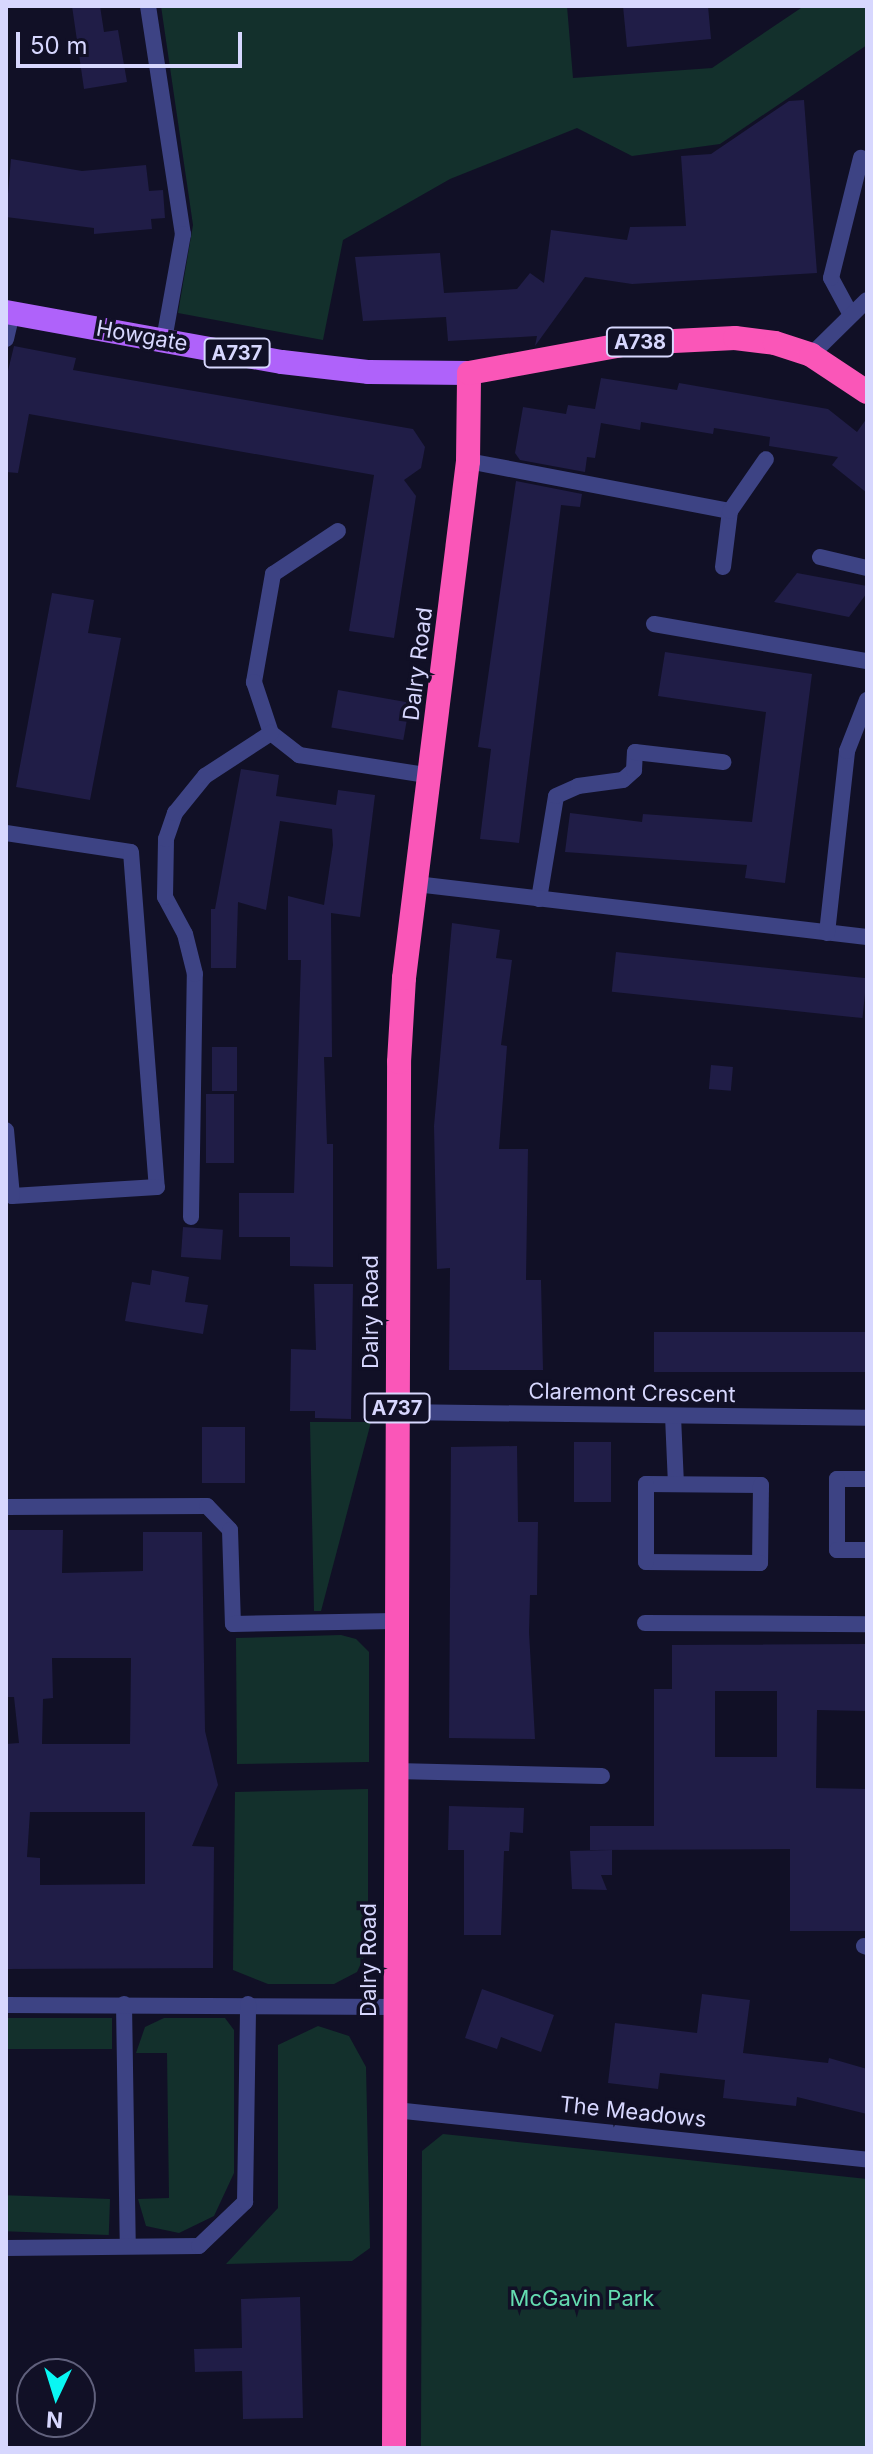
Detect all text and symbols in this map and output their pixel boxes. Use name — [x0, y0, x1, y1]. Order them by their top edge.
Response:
scale bar — [20, 16, 246, 66]
text: 50 m — [30, 31, 88, 60]
street label: Howgate — [94, 315, 190, 357]
road number: A738 — [604, 326, 676, 358]
road number: A737 — [203, 337, 271, 369]
street label: Dalry Road — [398, 606, 438, 722]
street label: Dalry Road — [358, 1255, 384, 1369]
street label: Claremont Crescent — [528, 1378, 736, 1408]
road number: A737 — [363, 1392, 431, 1424]
street label: Dalry Road — [356, 1903, 382, 2017]
street label: The Meadows — [558, 2091, 708, 2133]
park label: McGavin Park — [510, 2286, 654, 2312]
north arrow — [16, 2358, 96, 2438]
text: N — [45, 2406, 64, 2434]

